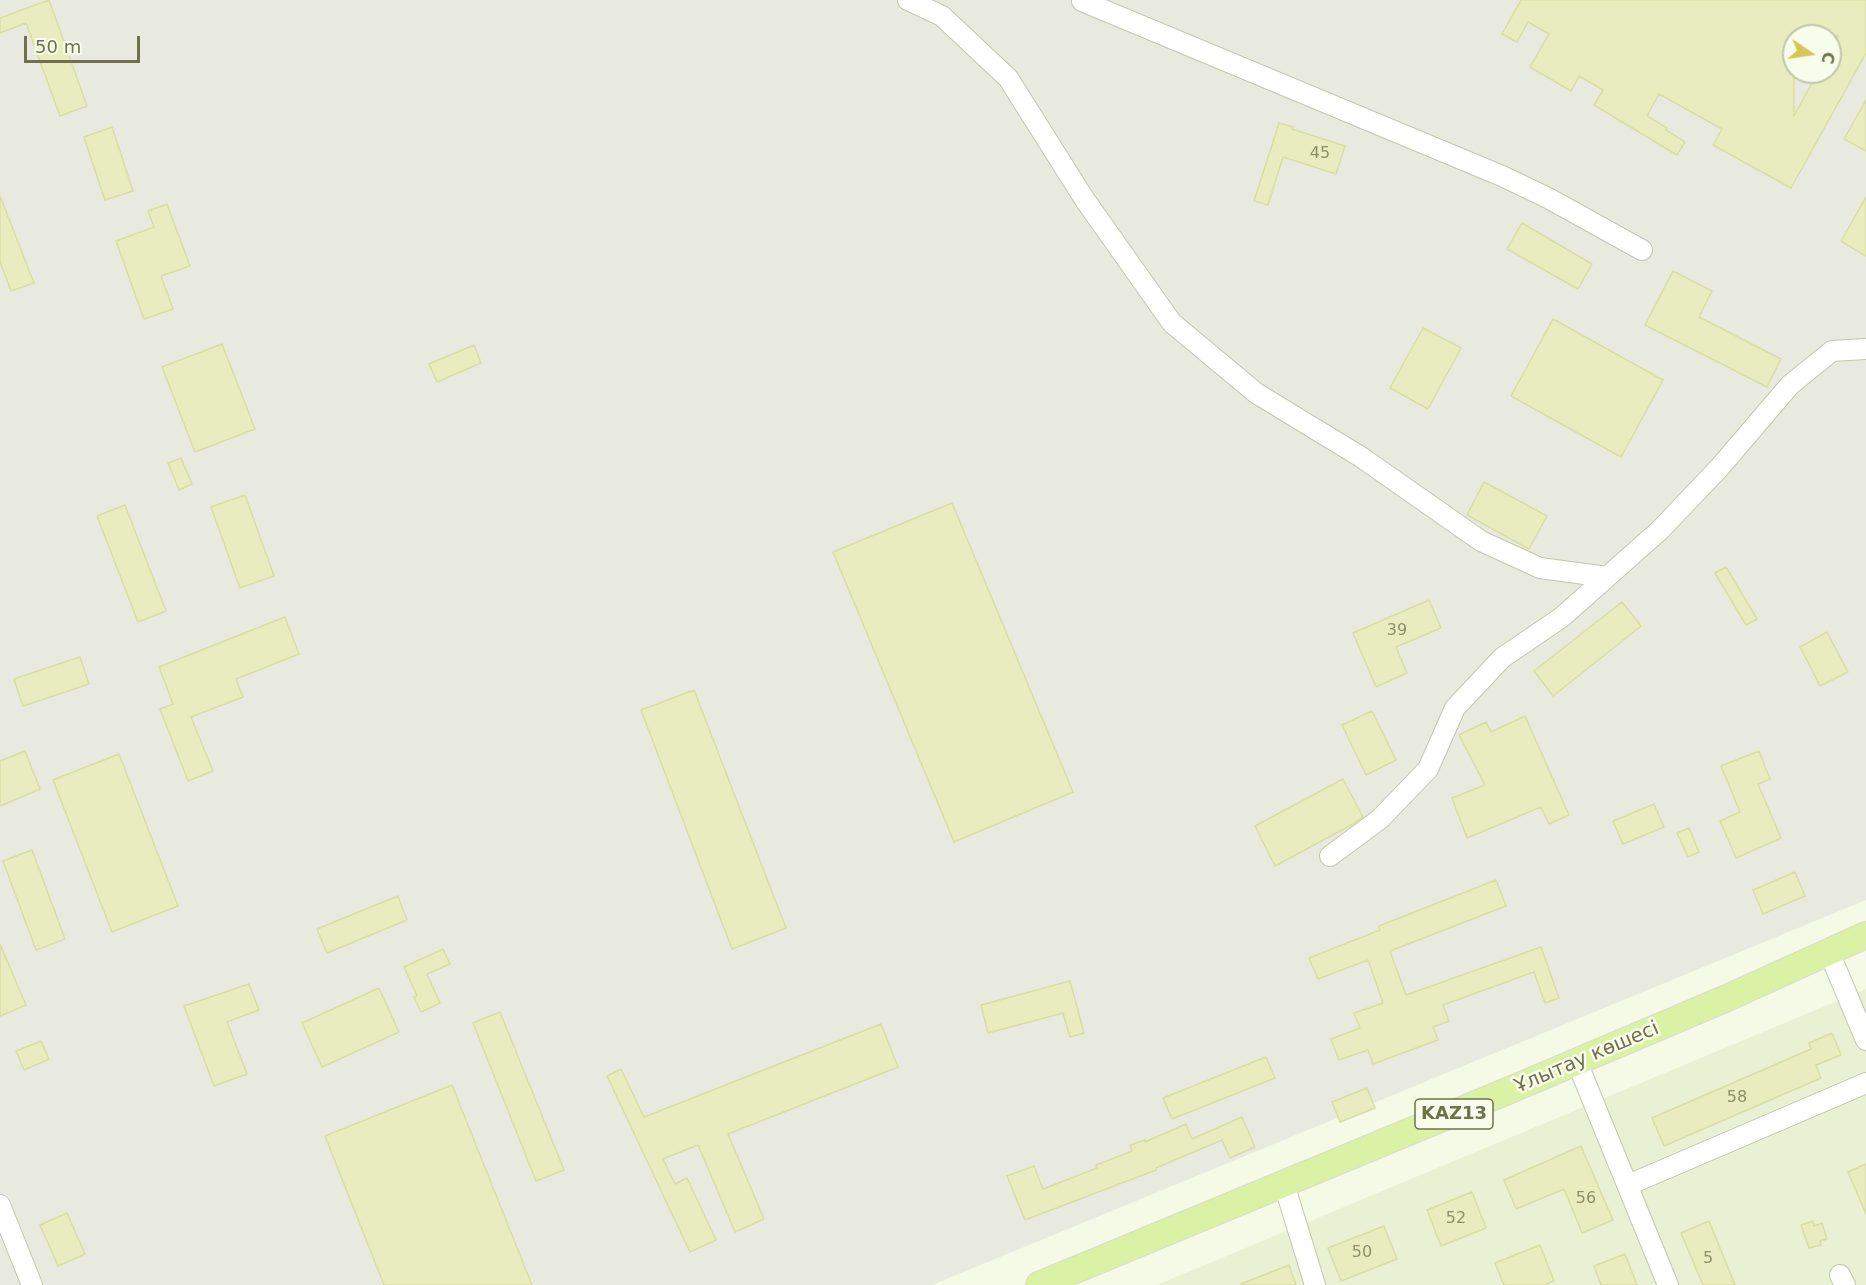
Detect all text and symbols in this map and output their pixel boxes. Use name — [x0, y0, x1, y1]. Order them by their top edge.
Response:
scale bar — [27, 24, 142, 62]
north arrow — [1782, 24, 1842, 84]
text: 50 m — [35, 36, 81, 57]
text: С — [1817, 50, 1839, 66]
house number: 45 — [1310, 144, 1330, 164]
house number: 39 — [1387, 621, 1407, 641]
street label: Ұлытау көшесі — [1511, 1017, 1663, 1099]
house number: 58 — [1727, 1088, 1747, 1108]
road number: KAZ13 — [1415, 1099, 1493, 1129]
house number: 56 — [1576, 1189, 1596, 1209]
house number: 52 — [1446, 1209, 1466, 1229]
house number: 50 — [1352, 1243, 1372, 1263]
house number: 5 — [1703, 1249, 1713, 1269]

